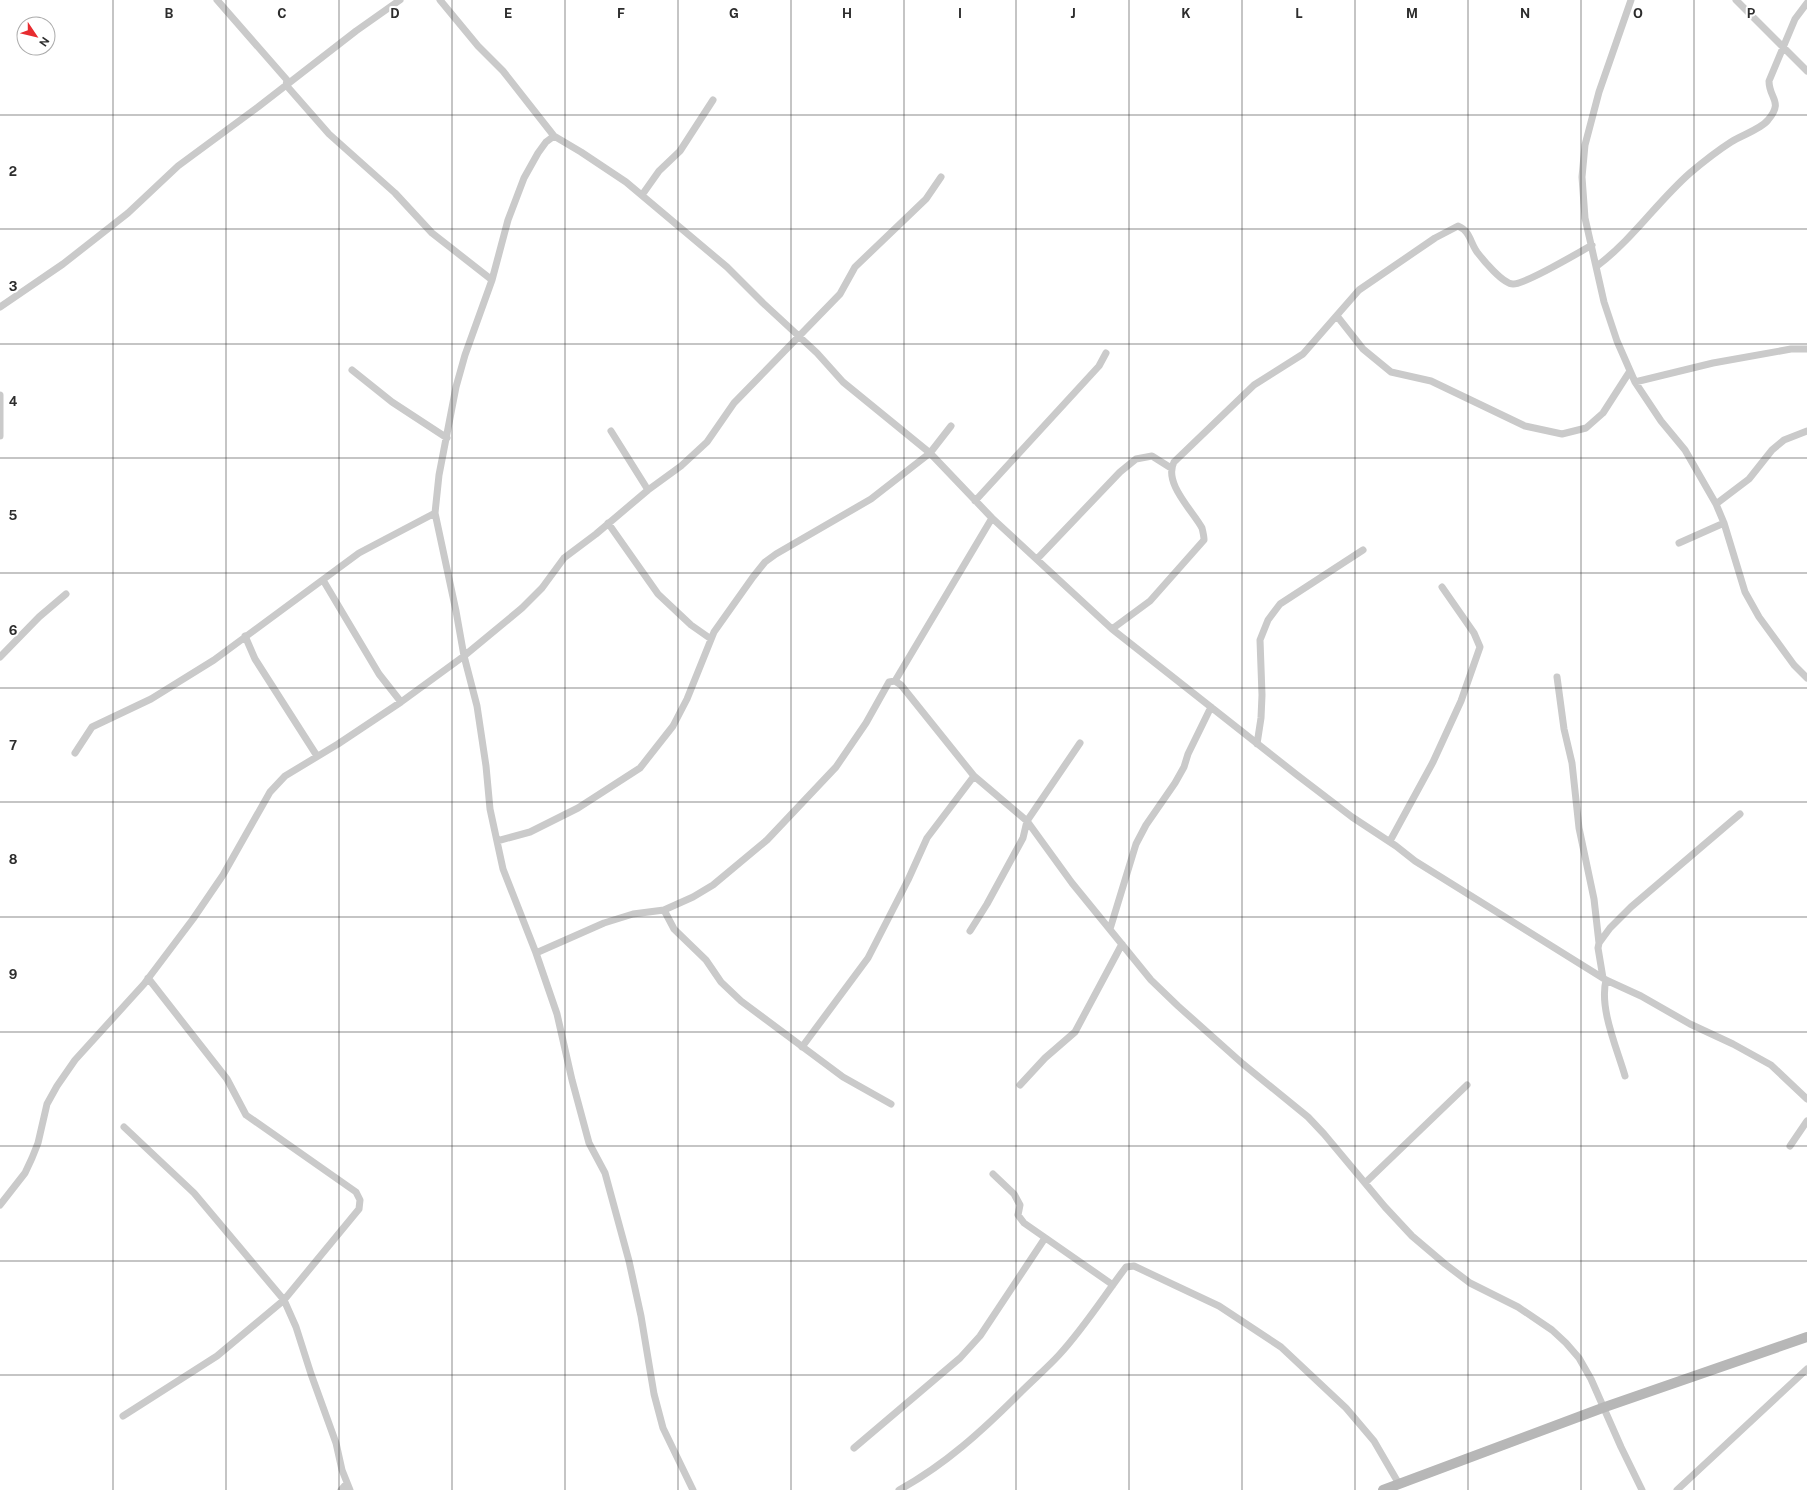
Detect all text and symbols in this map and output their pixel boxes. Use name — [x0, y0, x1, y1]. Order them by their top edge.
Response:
text: B — [165, 6, 174, 21]
text: C — [277, 6, 287, 21]
text: D — [390, 6, 400, 21]
text: E — [504, 6, 512, 21]
text: F — [617, 6, 625, 21]
text: G — [729, 6, 739, 21]
text: H — [842, 6, 852, 21]
text: I — [958, 6, 962, 21]
text: J — [1070, 6, 1076, 21]
text: K — [1181, 6, 1191, 21]
text: L — [1295, 6, 1303, 21]
text: M — [1406, 6, 1418, 21]
text: N — [1520, 6, 1530, 21]
text: O — [1633, 6, 1643, 21]
text: P — [1747, 6, 1756, 21]
north arrow — [16, 16, 56, 56]
text: N — [37, 35, 52, 49]
text: 2 — [9, 164, 17, 179]
text: 3 — [9, 279, 18, 294]
text: 4 — [9, 394, 18, 409]
text: 5 — [9, 508, 18, 523]
text: 6 — [9, 623, 18, 638]
text: 7 — [9, 738, 17, 753]
text: 8 — [9, 852, 18, 867]
text: 9 — [9, 967, 17, 982]

